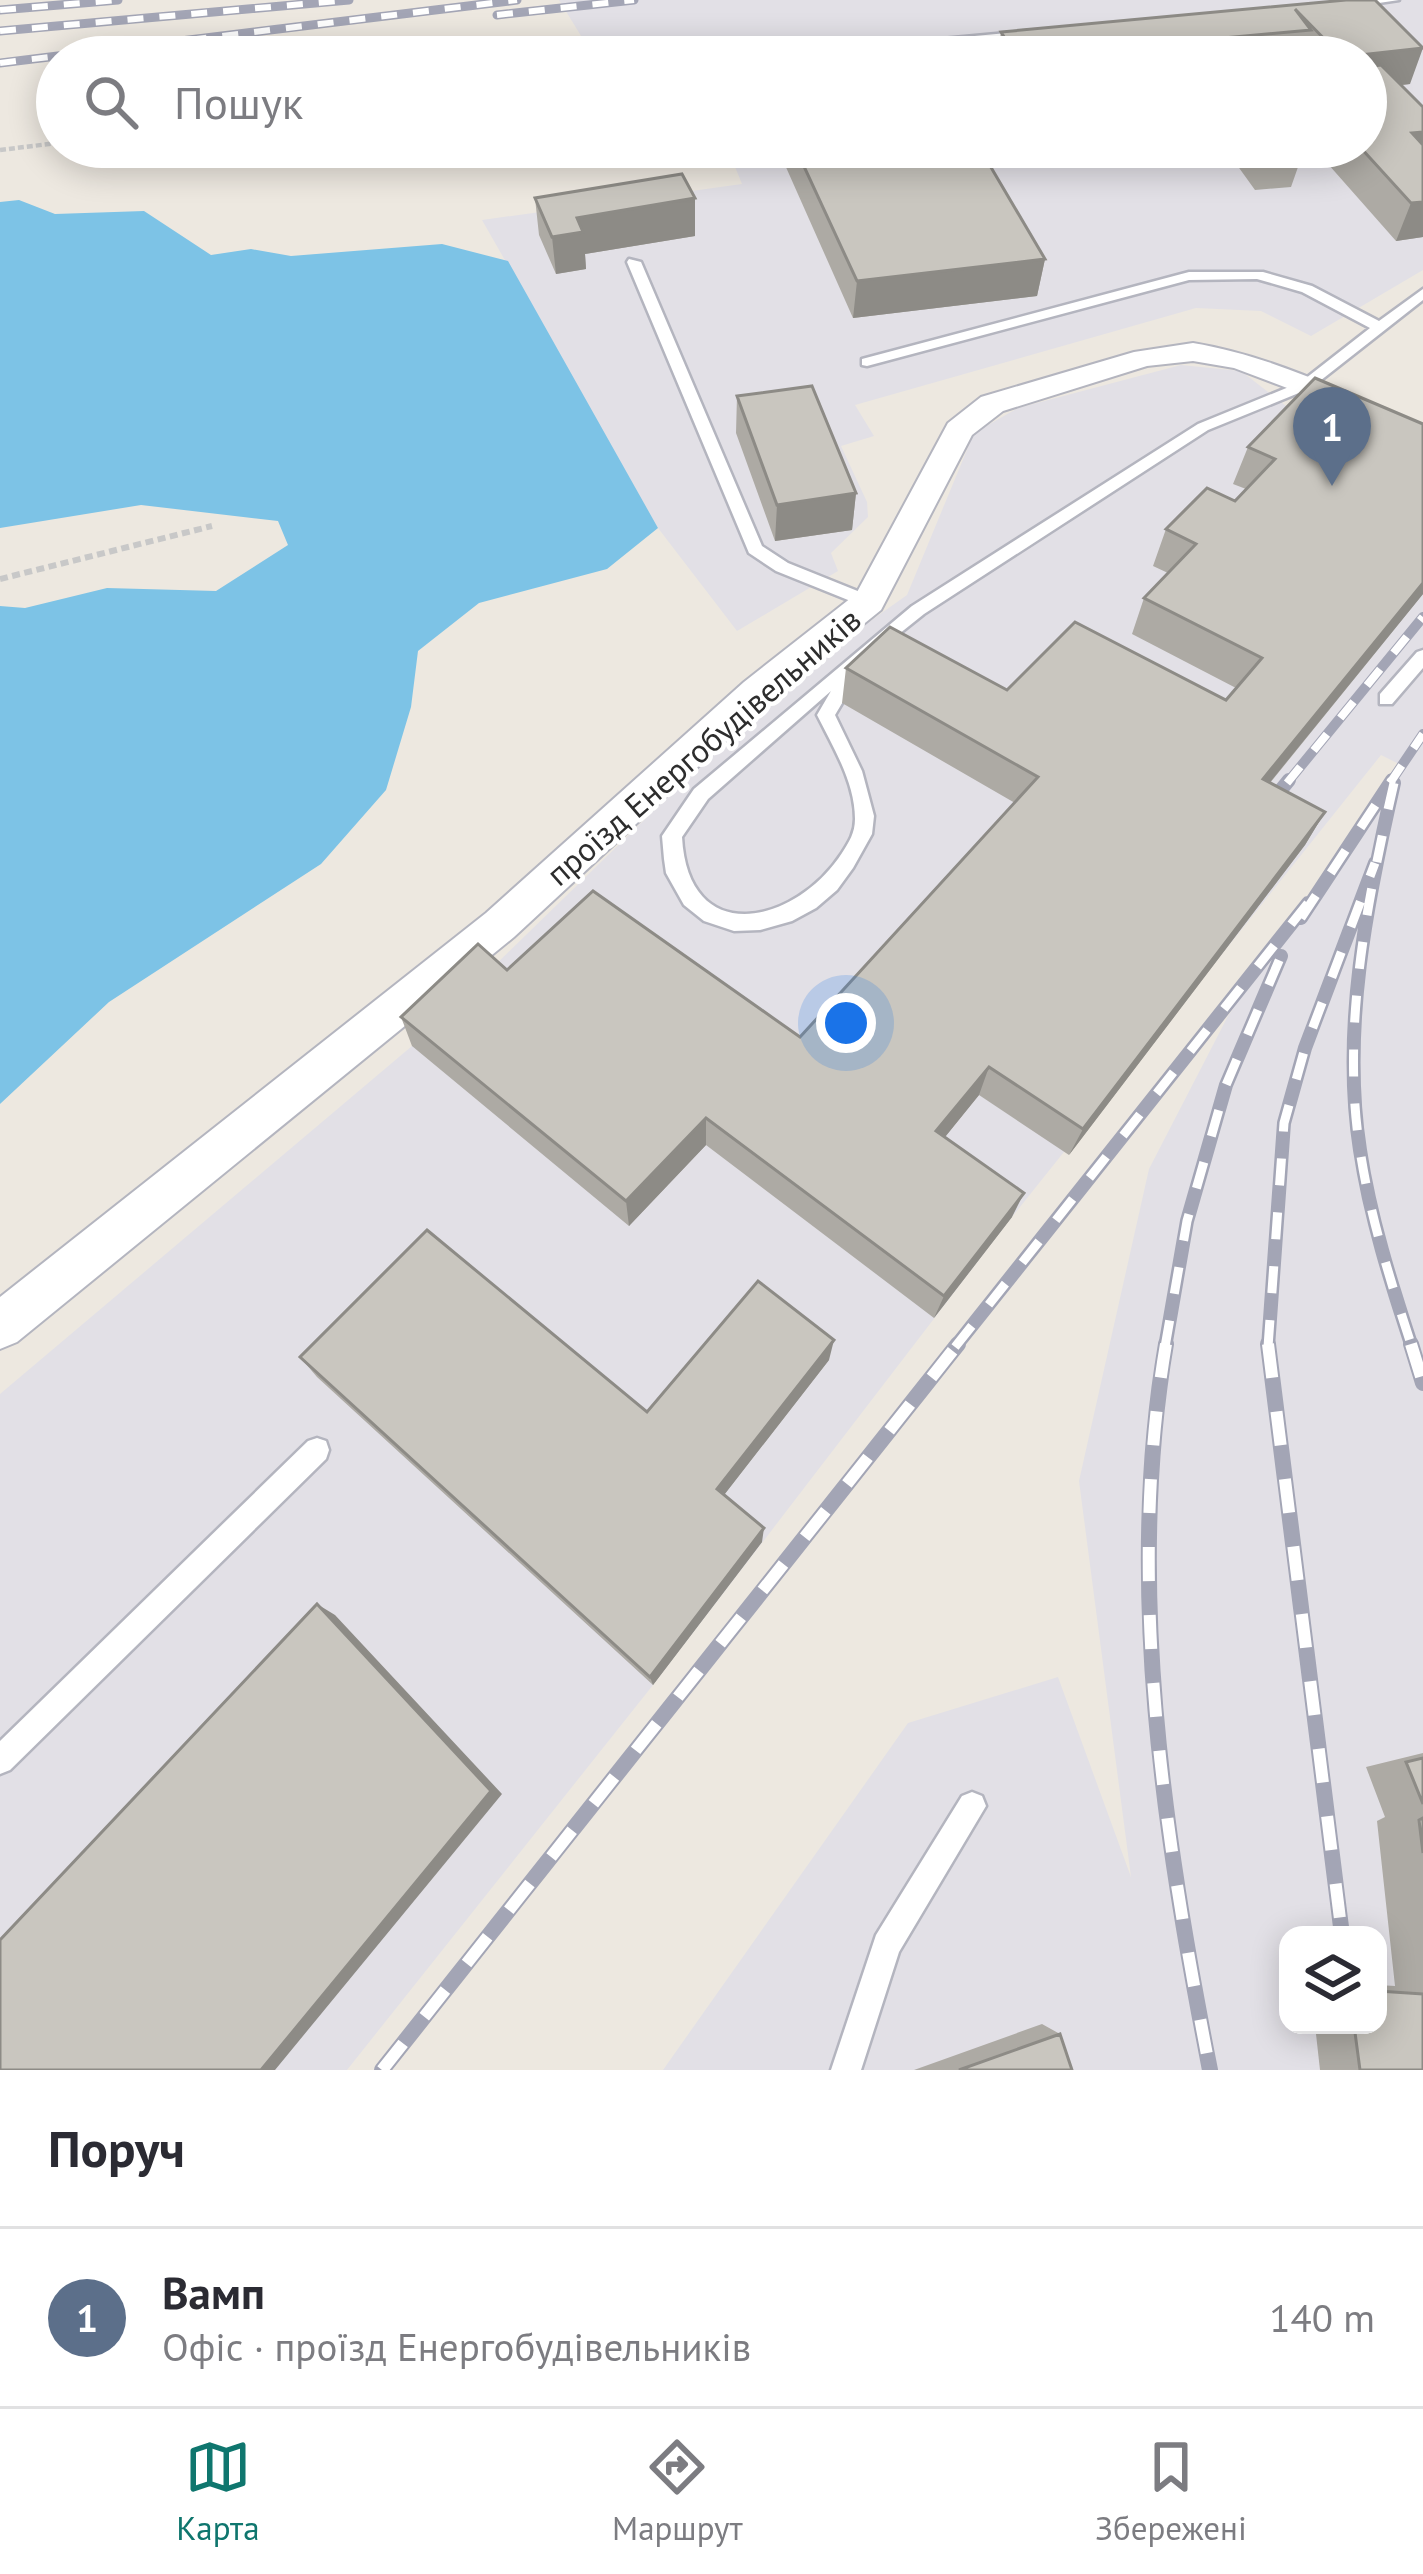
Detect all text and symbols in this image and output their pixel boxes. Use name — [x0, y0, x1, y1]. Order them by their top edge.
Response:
search box — [36, 36, 1387, 168]
icon: search — [78, 69, 144, 135]
text: Пошук — [174, 73, 303, 131]
pin: 1 — [1293, 387, 1371, 486]
street label: проїзд Енергобудівельників — [537, 597, 869, 895]
your location — [816, 993, 876, 1053]
map controls — [1279, 1926, 1387, 2034]
button: layers — [1279, 1926, 1387, 2034]
text: Поруч — [48, 2115, 185, 2181]
text: Вамп — [162, 2263, 265, 2321]
text: 1 — [76, 2292, 98, 2343]
text: 140 m — [1269, 2292, 1375, 2343]
text: Офіс · проїзд Енергобудівельників — [162, 2321, 751, 2372]
tab: Карта — [176, 2434, 260, 2549]
tab: Маршрут — [612, 2434, 743, 2549]
tab: Збережені — [1095, 2434, 1247, 2549]

